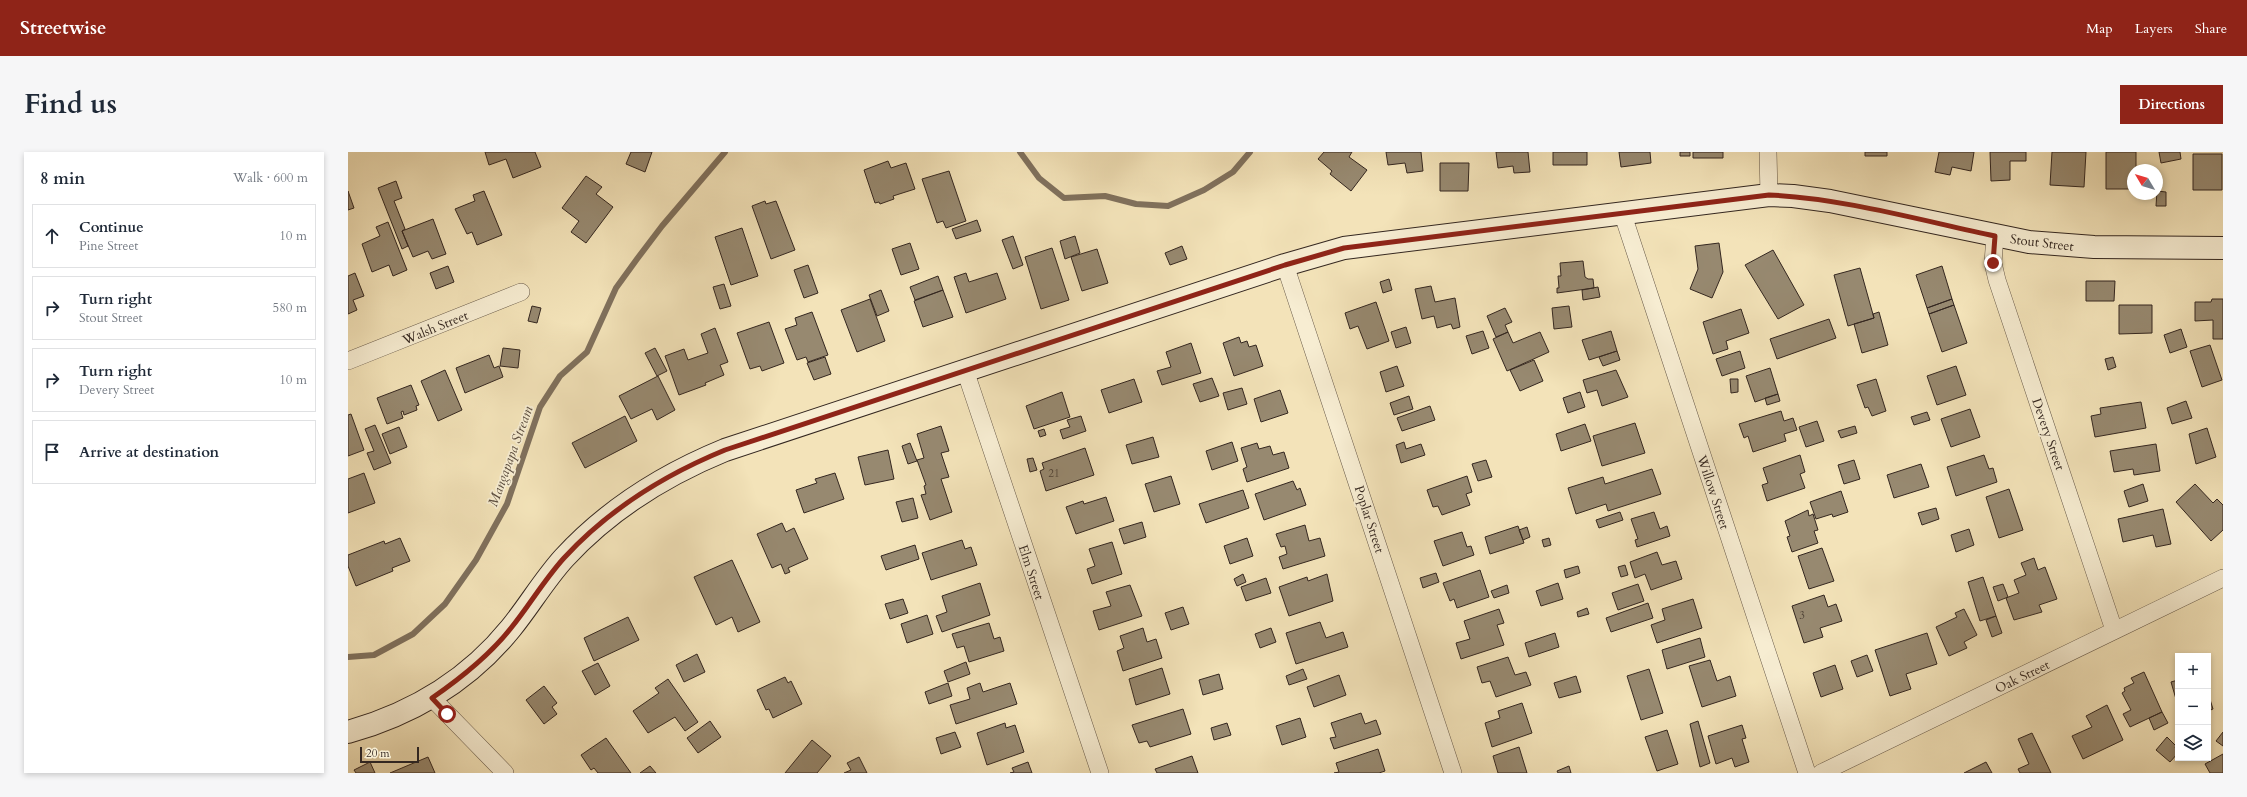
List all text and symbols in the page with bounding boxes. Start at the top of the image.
text: Streetwise [20,15,107,41]
text: Map [2086,19,2113,38]
text: Layers [2135,19,2173,38]
text: Share [2195,19,2227,38]
text: Find us [24,85,117,123]
button: Directions [2120,85,2223,124]
north arrow [2127,164,2163,200]
text: 8 min [40,167,85,190]
text: Walk · 600 m [233,169,308,187]
text: Continue [79,217,144,237]
icon: ahead [41,225,63,247]
text: 10 m [279,227,307,245]
street label: Stout Street [2009,230,2075,256]
text: Pine Street [79,237,138,255]
route end [1984,254,2002,272]
text: Turn right [79,289,152,309]
icon: right [41,297,63,319]
text: 580 m [273,299,307,317]
street label: Walsh Street [399,307,471,350]
text: Stout Street [79,309,143,327]
text: Turn right [79,361,152,381]
icon: right [41,369,63,391]
text: 10 m [279,371,307,389]
text: Devery Street [79,381,154,399]
street label: Devery Street [2027,396,2069,473]
water label: Mangapapa Stream [483,403,538,509]
icon: arrive [41,441,63,463]
text: Arrive at destination [79,442,219,462]
street label: Willow Street [1692,452,1733,532]
house number: 21 [1048,466,1060,481]
street label: Poplar Street [1350,483,1388,555]
street label: Elm Street [1014,542,1048,602]
house number: 3 [1799,608,1805,623]
map controls [2175,653,2211,761]
button: + [2175,653,2211,689]
street label: Oak Street [1992,656,2053,698]
button: − [2175,689,2211,725]
route start [438,705,456,723]
button: layers [2175,725,2211,761]
scale bar [360,745,419,764]
text: 20 m [366,746,390,761]

